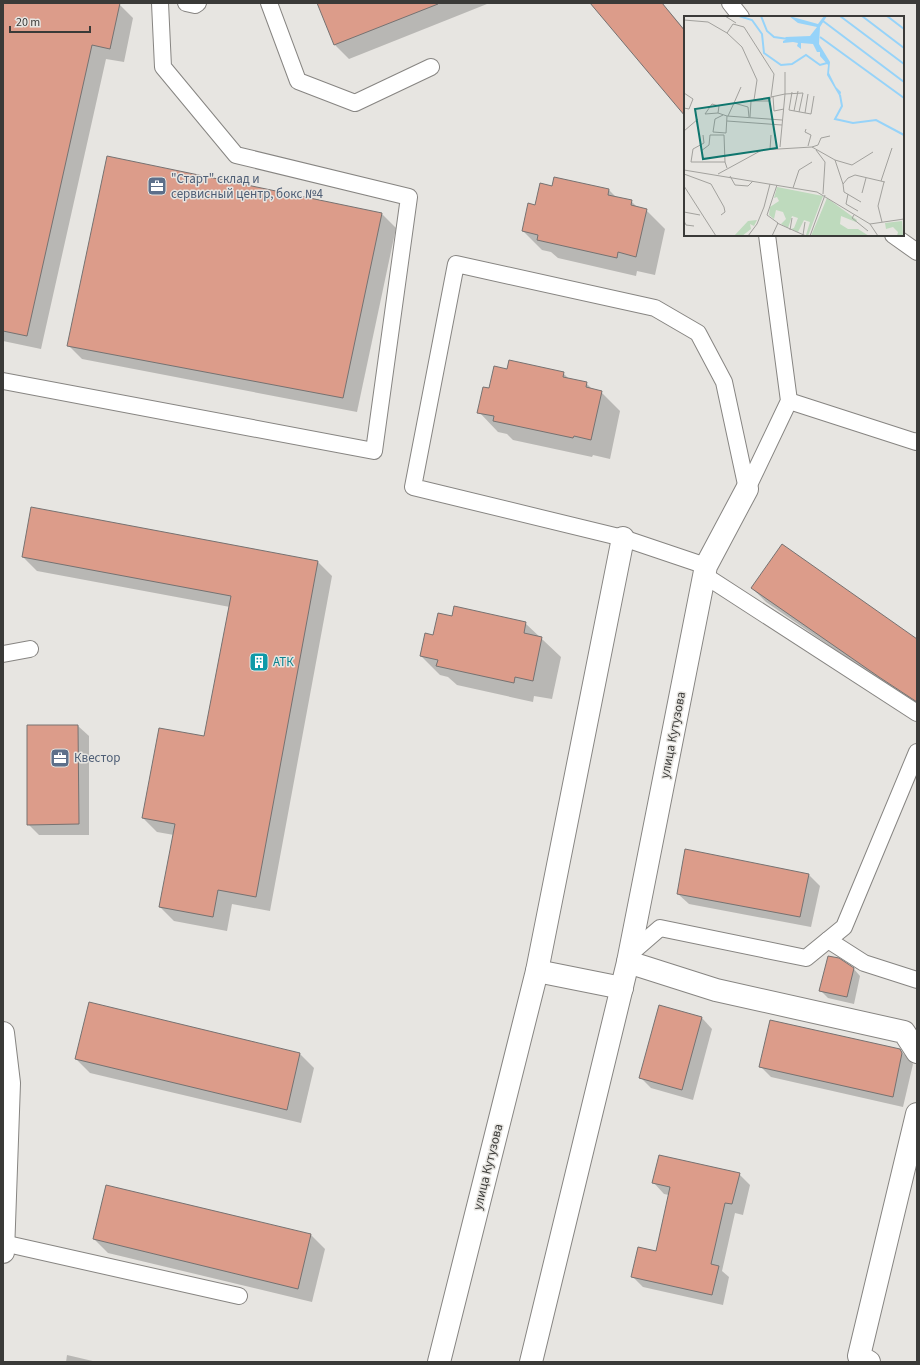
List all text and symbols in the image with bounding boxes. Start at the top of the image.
scale bar [10,8,90,34]
text: 20 m [16,14,40,31]
inset map [684,16,904,236]
place label: "Старт" склад и сервисный центр, бокс №4 [171,170,324,203]
office icon: "Старт" склад и сервисный центр, бокс №4 [146,175,168,197]
building icon: АТК [248,651,270,673]
place label: АТК [273,653,294,671]
street label: улица Кутузова [656,690,690,780]
office icon: Квестор [49,747,71,769]
place label: Квестор [74,749,120,767]
street label: улица Кутузова [469,1122,507,1212]

